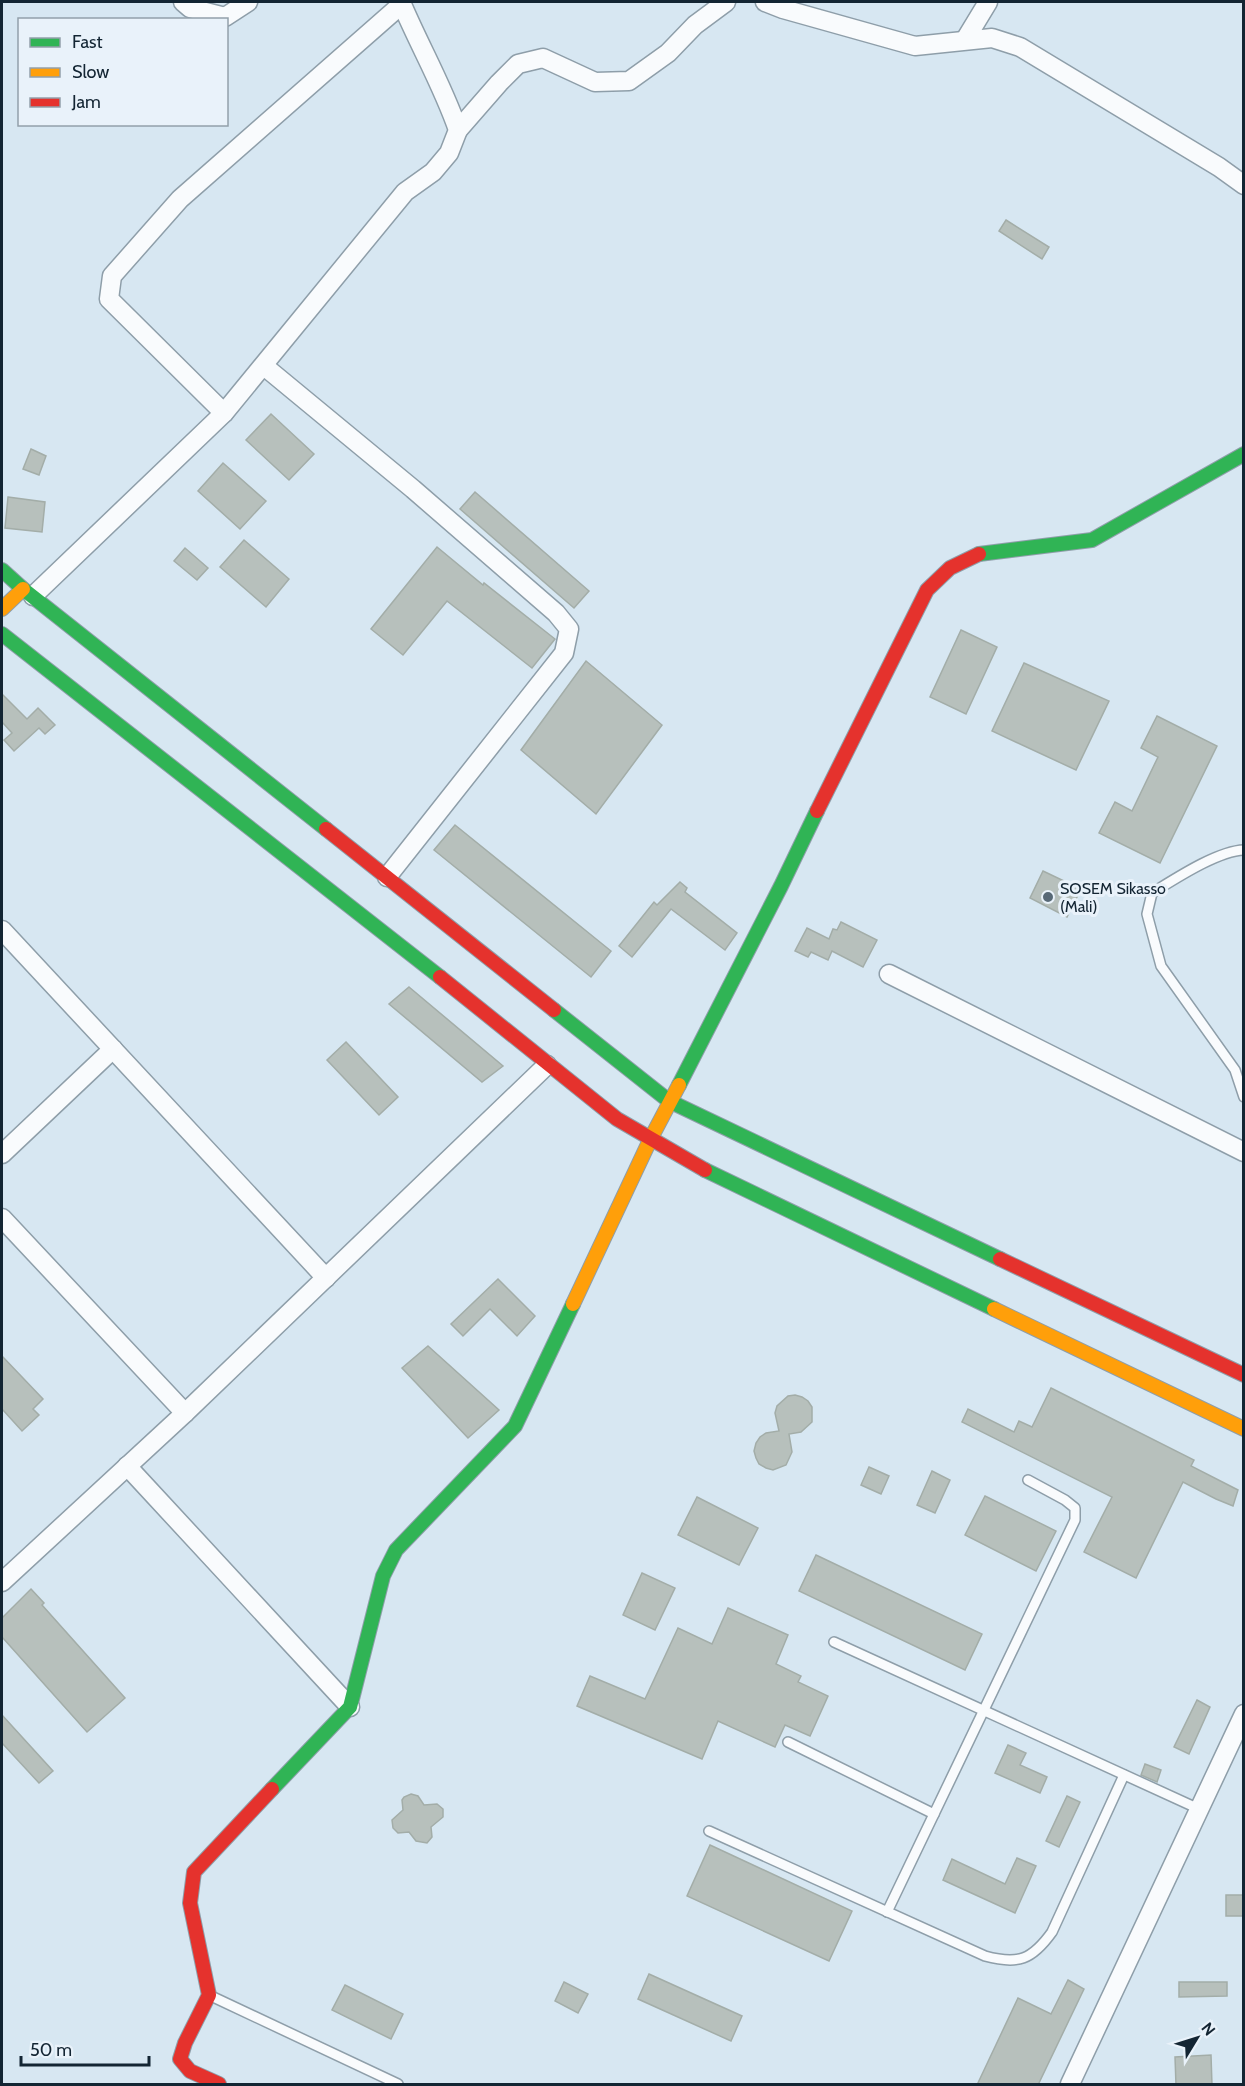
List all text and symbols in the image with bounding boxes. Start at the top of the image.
legend [18,18,228,126]
text: Fast [72,31,103,53]
text: Slow [72,61,109,83]
text: Jam [71,91,101,113]
place label: SOSEM Sikasso (Mali) [1060,879,1166,916]
marker: SOSEM Sikasso (Mali) [1041,890,1055,904]
north arrow [1167,2008,1227,2068]
text: N [1197,2019,1219,2039]
scale bar [21,2029,148,2067]
text: 50 m [30,2039,72,2061]

